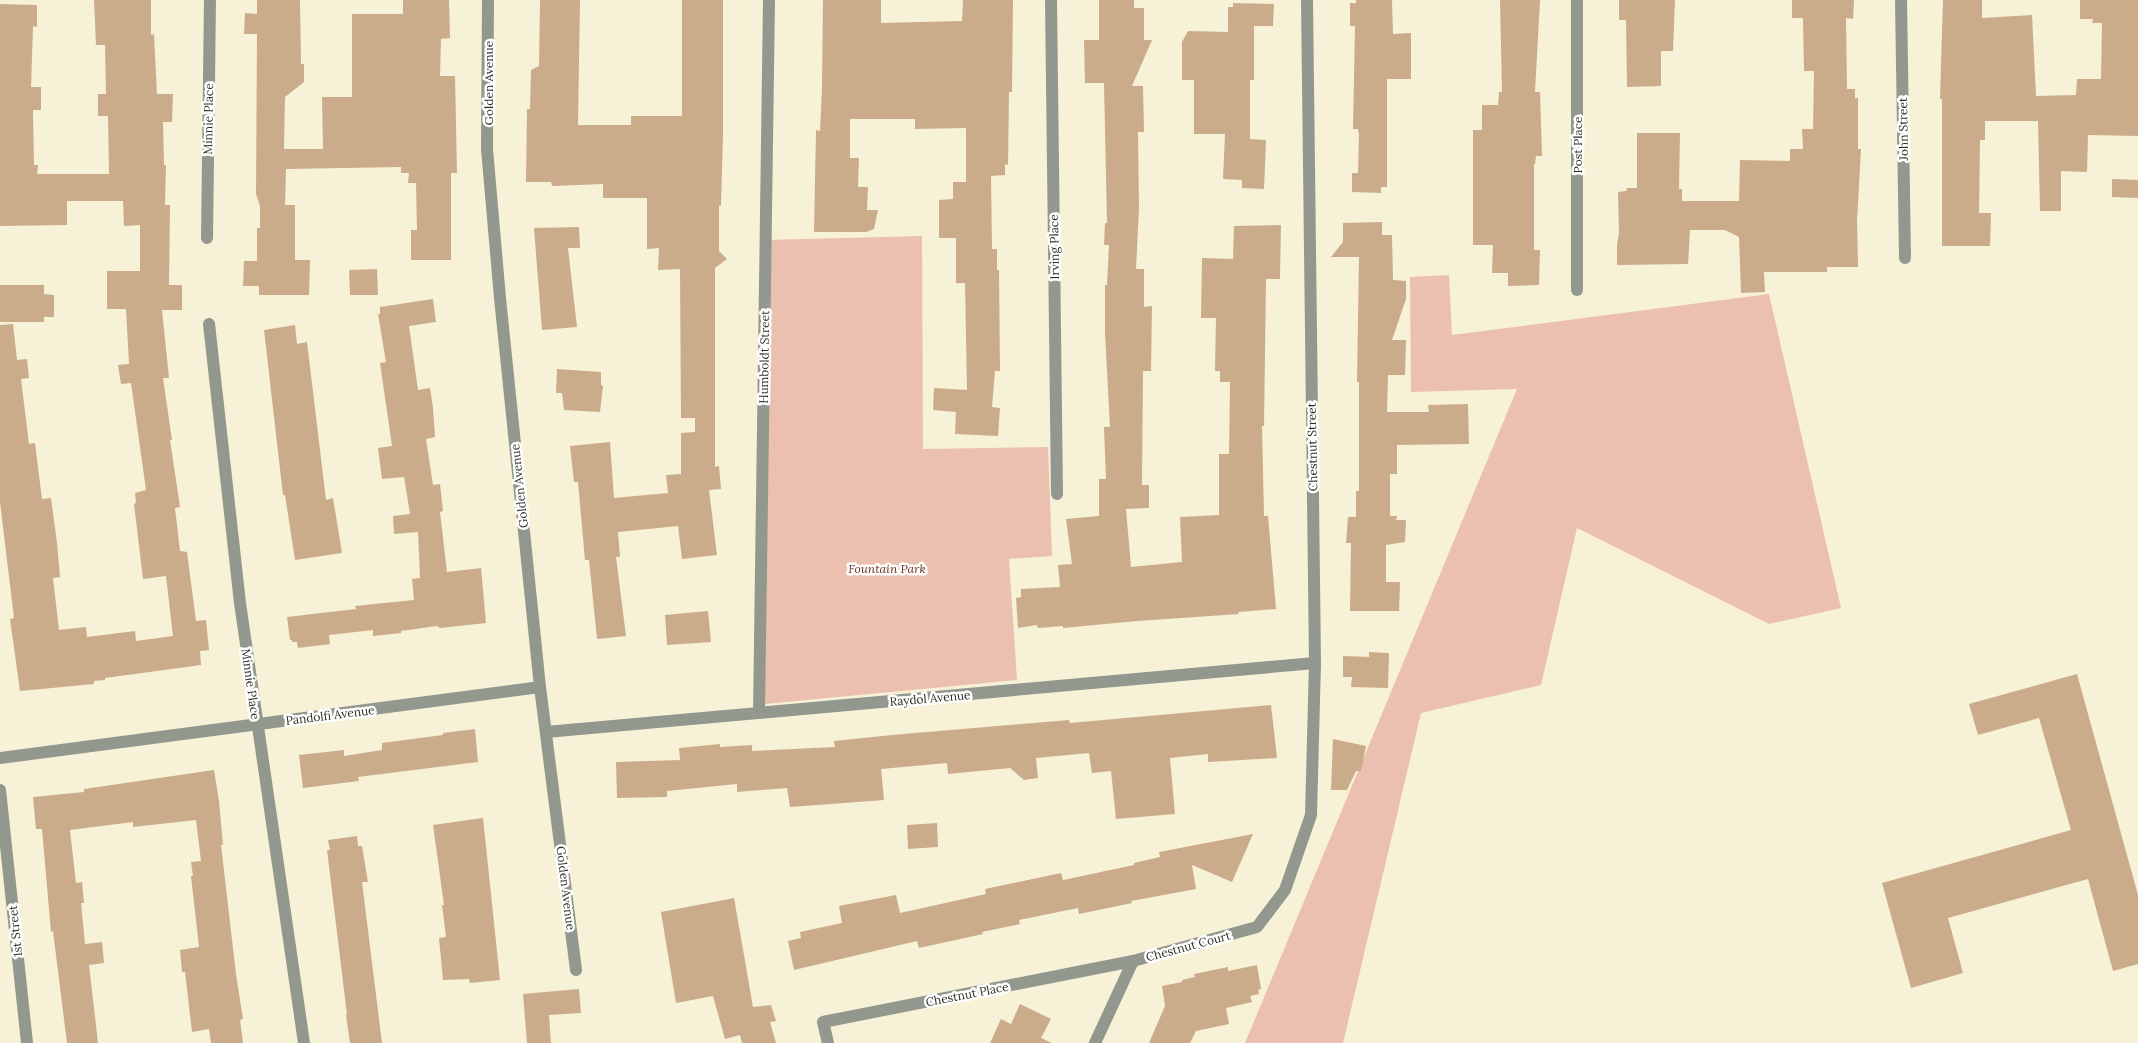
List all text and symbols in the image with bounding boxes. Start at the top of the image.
street label: Golden Avenue [481,40,496,125]
street label: Minnie Place [200,83,216,155]
street label: John Street [1895,97,1911,162]
street label: Post Place [1570,116,1585,174]
street label: Irving Place [1046,214,1062,280]
street label: Humboldt Street [756,310,772,404]
street label: Chestnut Street [1304,402,1320,491]
street label: Golden Avenue [507,443,531,529]
park label: Fountain Park [848,561,926,576]
street label: Minnie Place [239,648,263,721]
street label: Raydol Avenue [889,687,972,709]
street label: Pandolfi Avenue [285,702,376,728]
street label: Golden Avenue [553,845,579,931]
street label: 1st Street [5,904,25,958]
street label: Chestnut Court [1144,927,1232,965]
street label: Chestnut Place [924,979,1010,1009]

